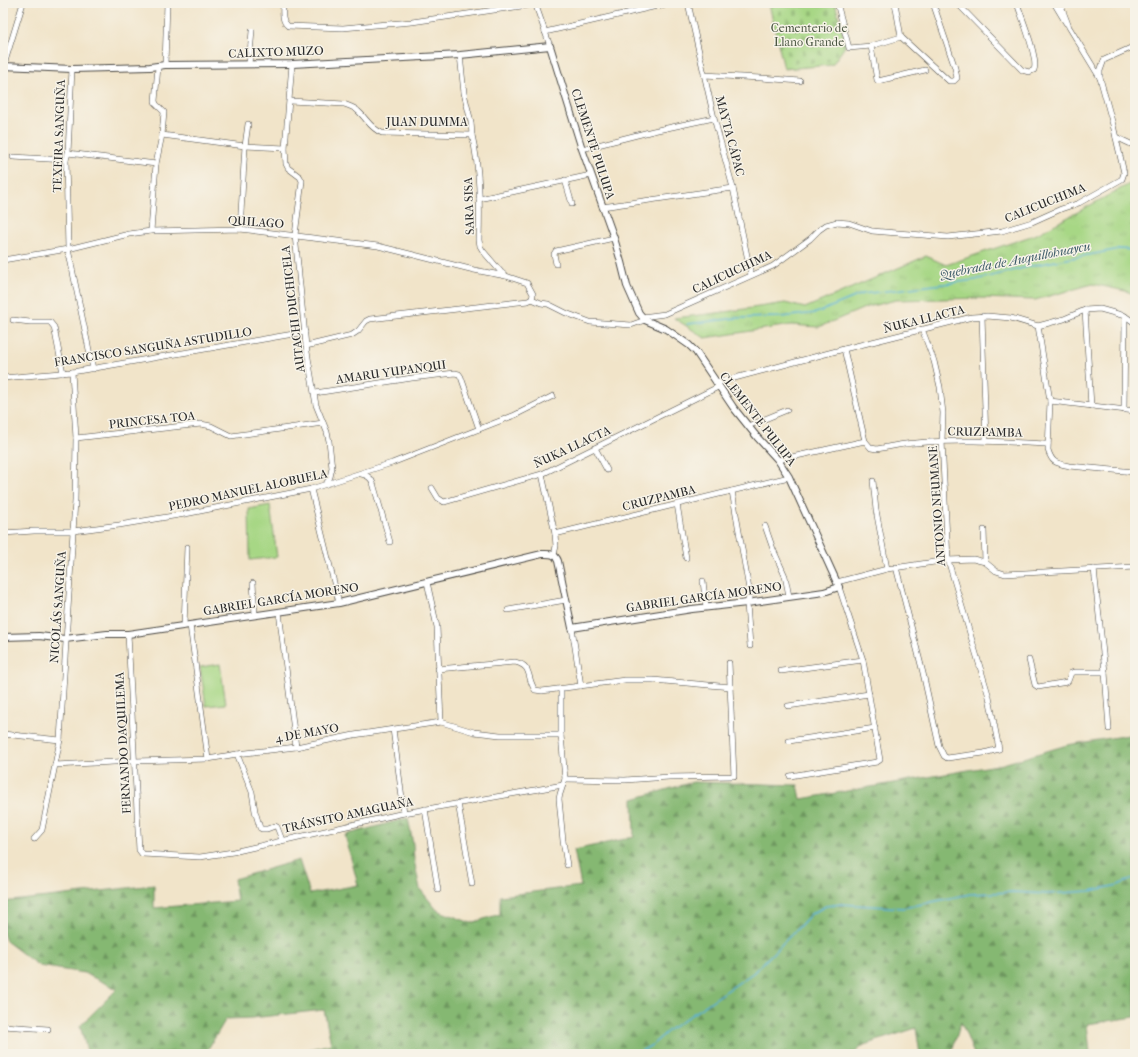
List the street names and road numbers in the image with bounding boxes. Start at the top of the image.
street label: CALIXTO MUZO [228,43,324,61]
street label: TEXEIRA SANGUÑA [50,79,68,193]
street label: CLEMENTE PULUPA [568,87,618,201]
street label: MAYTA CÁPAC [712,94,748,178]
street label: JUAN DUMMA [385,115,468,129]
street label: SARA SISA [461,177,477,235]
street label: CALICUCHIMA [1003,180,1088,226]
street label: QUILAGO [228,213,284,231]
street label: AUTACHI DUCHICELA [278,244,308,374]
street label: CALICUCHIMA [690,247,774,297]
street label: ÑUKA LLACTA [882,302,966,336]
street label: FRANCISCO SANGUÑA ASTUDILLO [53,324,253,370]
street label: AMARU YUPANQUI [334,357,447,387]
street label: CLEMENTE PULUPA [717,369,799,469]
street label: PRINCESA TOA [108,408,196,431]
street label: ÑUKA LLACTA [531,423,613,471]
street label: CRUZPAMBA [947,424,1023,440]
street label: ANTONIO NEUMANE [926,445,948,568]
street label: PEDRO MANUEL ALOBUELA [167,466,329,514]
street label: CRUZPAMBA [621,482,697,514]
street label: NICOLÁS SANGUÑA [46,550,69,664]
street label: GABRIEL GARCÍA MORENO [625,578,783,615]
street label: GABRIEL GARCÍA MORENO [202,579,360,618]
street label: FERNANDO DAQUILEMA [112,671,134,814]
street label: 4 DE MAYO [274,721,340,745]
street label: TRÁNSITO AMAGUAÑA [281,793,415,836]

